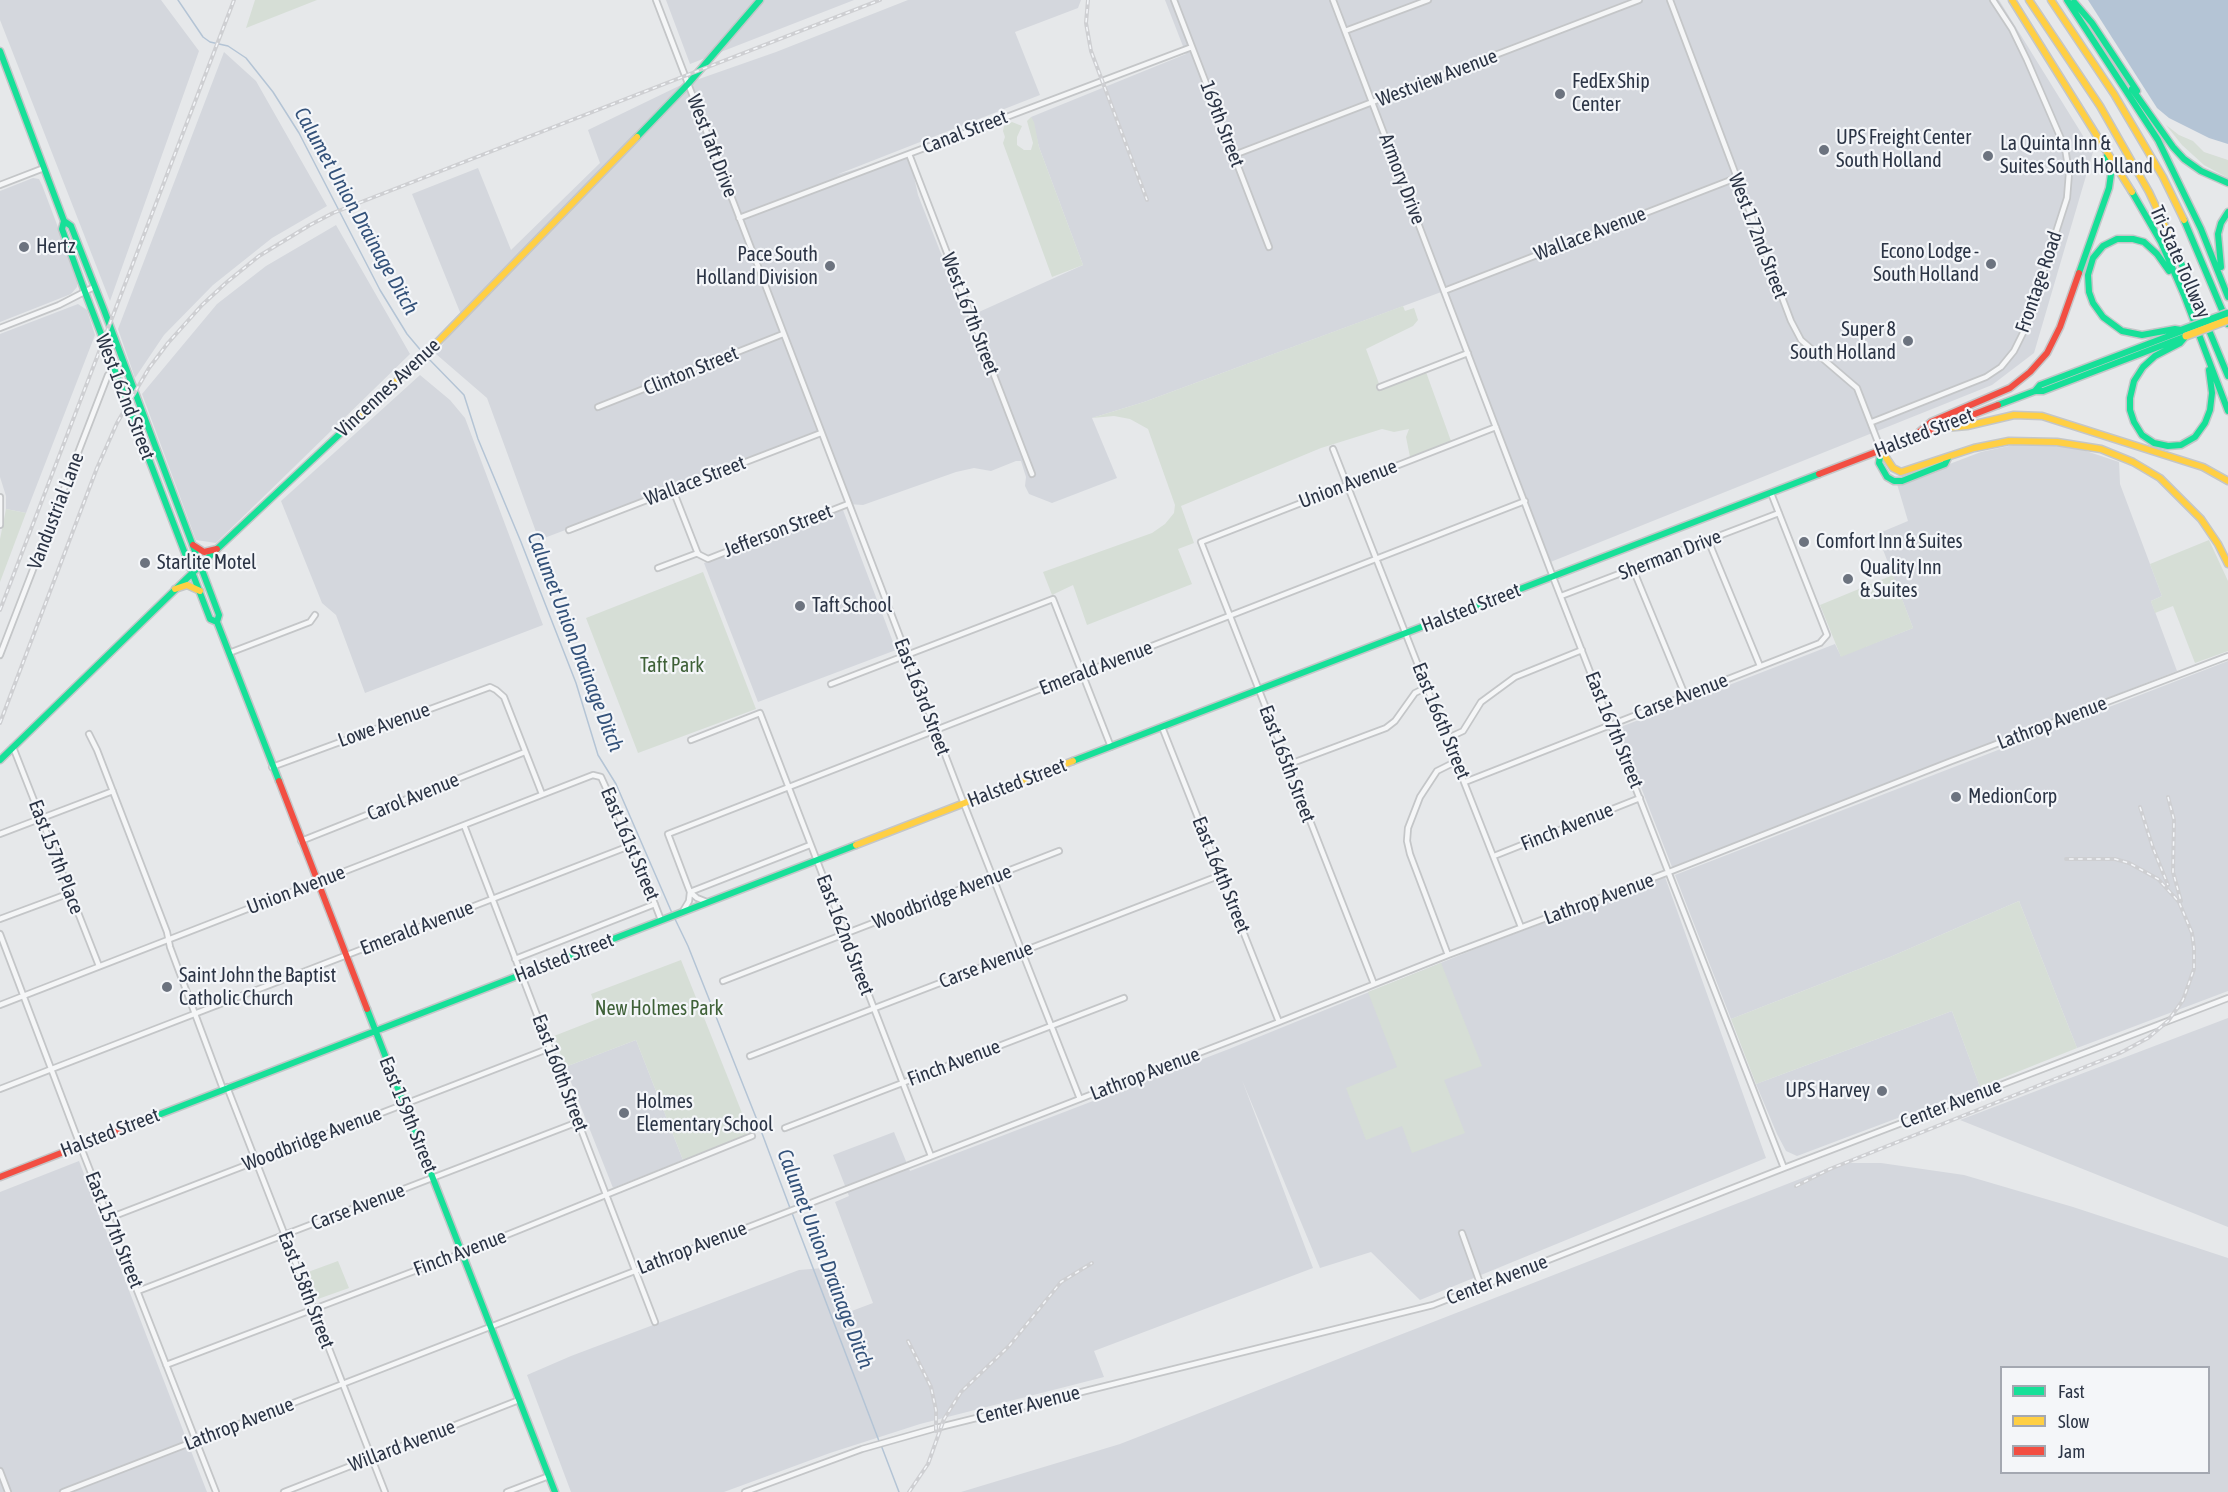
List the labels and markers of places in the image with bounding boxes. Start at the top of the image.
place label: FedEx Ship Center [1572,70,1650,117]
marker: FedEx Ship Center [1553,87,1567,101]
place label: UPS Freight Center South Holland [1836,126,1971,173]
place label: La Quinta Inn & Suites South Holland [2000,132,2153,179]
marker: UPS Freight Center South Holland [1817,143,1831,157]
marker: La Quinta Inn & Suites South Holland [1981,149,1995,163]
place label: Hertz [36,235,75,259]
marker: Hertz [17,240,31,254]
place label: Econo Lodge - South Holland [1873,240,1979,287]
place label: Pace South Holland Division [696,243,818,290]
marker: Econo Lodge - South Holland [1984,257,1998,271]
marker: Pace South Holland Division [823,259,837,273]
place label: Super 8 South Holland [1790,318,1896,365]
marker: Super 8 South Holland [1901,334,1915,348]
place label: Comfort Inn & Suites [1816,530,1963,554]
marker: Comfort Inn & Suites [1797,535,1811,549]
place label: Starlite Motel [157,551,256,575]
marker: Starlite Motel [138,556,152,570]
place label: Quality Inn & Suites [1860,556,1942,603]
marker: Quality Inn & Suites [1841,572,1855,586]
place label: Taft School [812,594,892,618]
marker: Taft School [793,599,807,613]
place label: MedionCorp [1968,785,2057,809]
marker: MedionCorp [1949,790,1963,804]
place label: Saint John the Baptist Catholic Church [179,964,336,1011]
marker: Saint John the Baptist Catholic Church [160,980,174,994]
place label: UPS Harvey [1785,1079,1870,1103]
marker: UPS Harvey [1875,1084,1889,1098]
place label: Holmes Elementary School [636,1090,773,1137]
marker: Holmes Elementary School [617,1106,631,1120]

